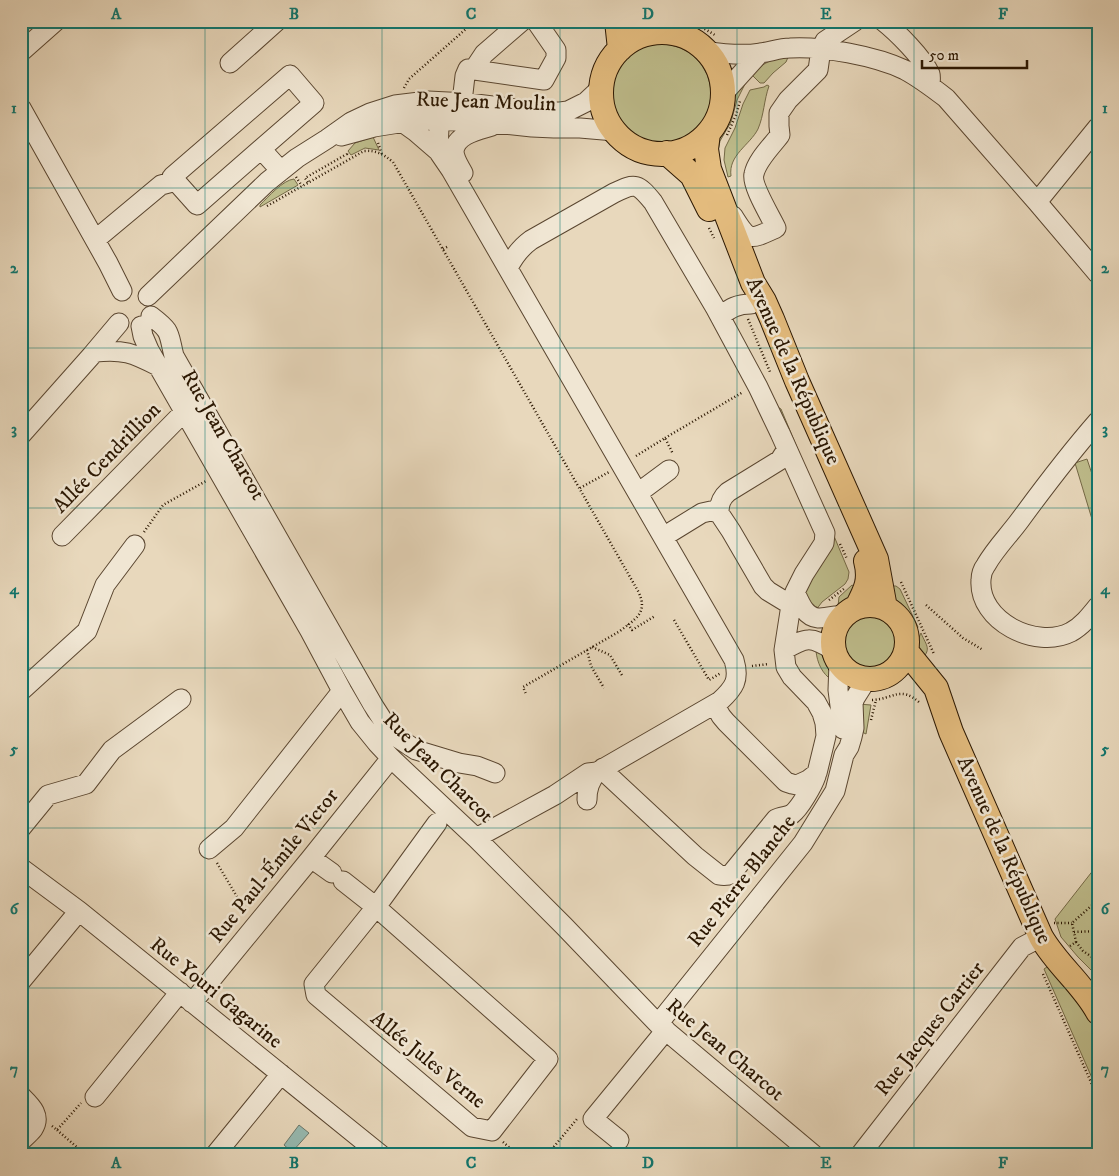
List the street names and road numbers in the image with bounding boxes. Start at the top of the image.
street label: Rue Jean Moulin [415,87,557,117]
street label: Avenue de la République [740,273,846,469]
street label: Rue Jean Charcot [175,365,271,505]
street label: Allée Cendrillion [48,397,166,519]
street label: Rue Jean Charcot [377,707,499,829]
street label: Avenue de la République [951,752,1057,948]
street label: Rue Paul-Émile Victor [203,783,344,948]
street label: Rue Pierre Blanche [682,810,802,952]
street label: Rue Youri Gagarine [145,932,288,1055]
street label: Rue Jacques Cartier [869,957,991,1101]
street label: Rue Jean Charcot [661,993,789,1107]
street label: Allée Jules Verne [365,1006,491,1115]

